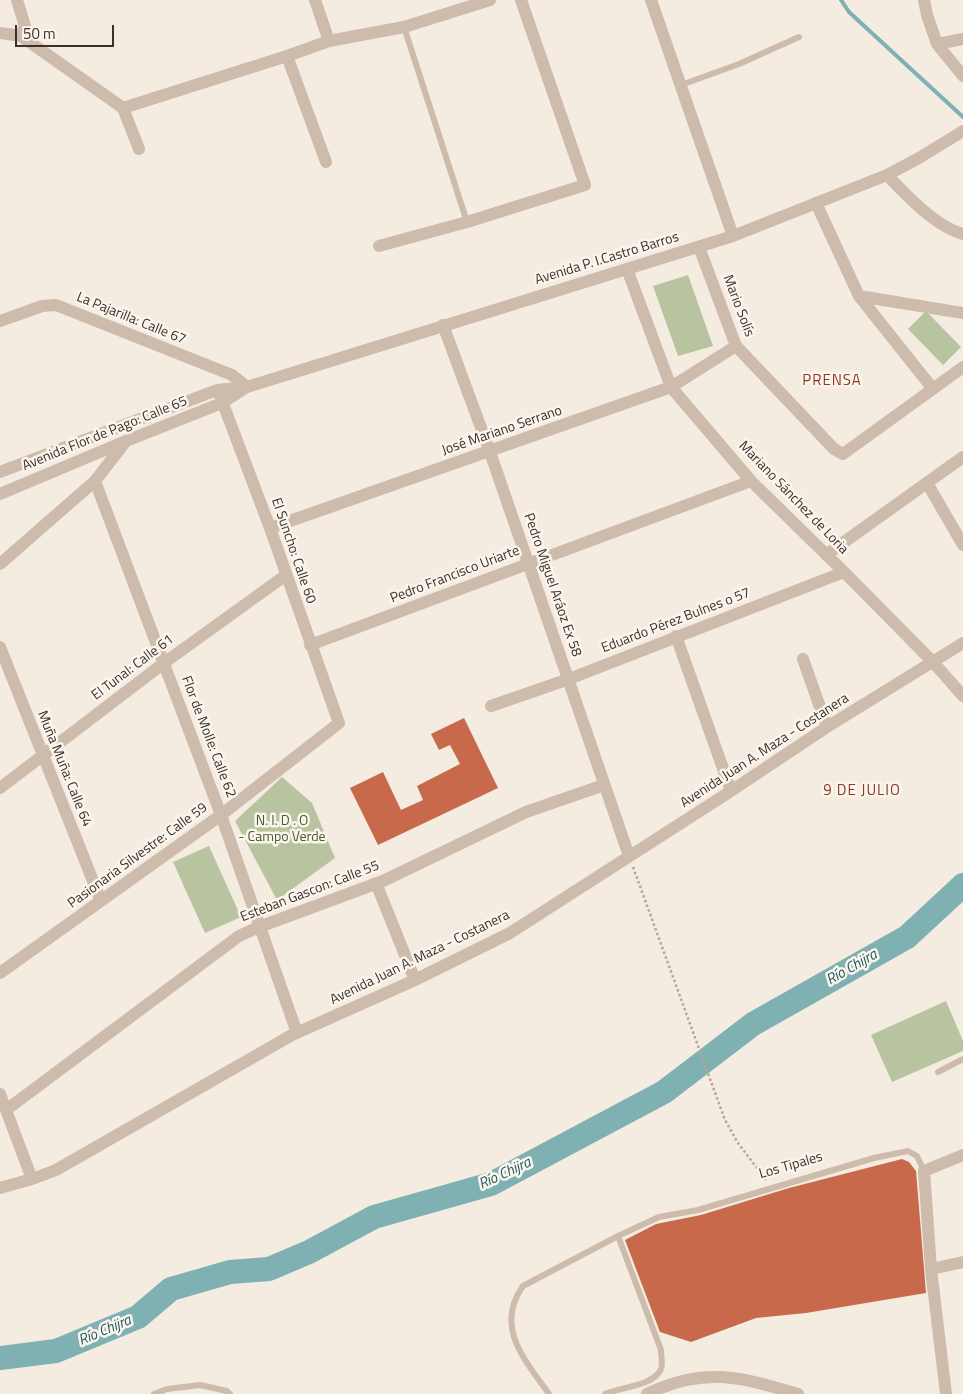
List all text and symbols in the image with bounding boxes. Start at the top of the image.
scale bar [18,15,116,47]
text: 50 m [23,22,56,45]
street label: Avenida P. I.Castro Barros [533,229,681,289]
street label: Mario Solís [719,273,757,339]
street label: La Pajarilla: Calle 67 [74,289,188,349]
district label: PRENSA [802,372,862,390]
street label: Avenida Flor de Pago: Calle 65 [20,393,190,475]
street label: José Mariano Serrano [440,403,564,459]
street label: Mariano Sánchez de Loria [735,438,851,558]
street label: El Suncho: Calle 60 [267,496,319,606]
street label: Pedro Miguel Aráoz Ex 58 [520,511,584,659]
street label: Pedro Francisco Uriarte [388,543,522,607]
street label: Eduardo Pérez Bulnes o 57 [599,585,753,657]
street label: El Tunal: Calle 61 [89,632,177,704]
street label: Flor de Molle: Calle 62 [177,674,239,800]
street label: Avenida Juan A. Maza - Costanera [678,690,852,812]
street label: Muña Muña: Calle 64 [33,709,95,829]
district label: 9 DE JULIO [822,782,902,800]
street label: Pasionaria Silvestre: Calle 59 [65,800,211,912]
park label: N. I. D . O - Campo Verde [238,814,326,846]
street label: Esteban Gascon: Calle 55 [238,858,382,926]
street label: Avenida Juan A. Maza - Costanera [328,907,512,1009]
water label: Río Chijra [823,946,881,990]
street label: Los Tipales [757,1149,825,1183]
water label: Río Chijra [476,1154,534,1194]
water label: Río Chijra [76,1312,134,1350]

